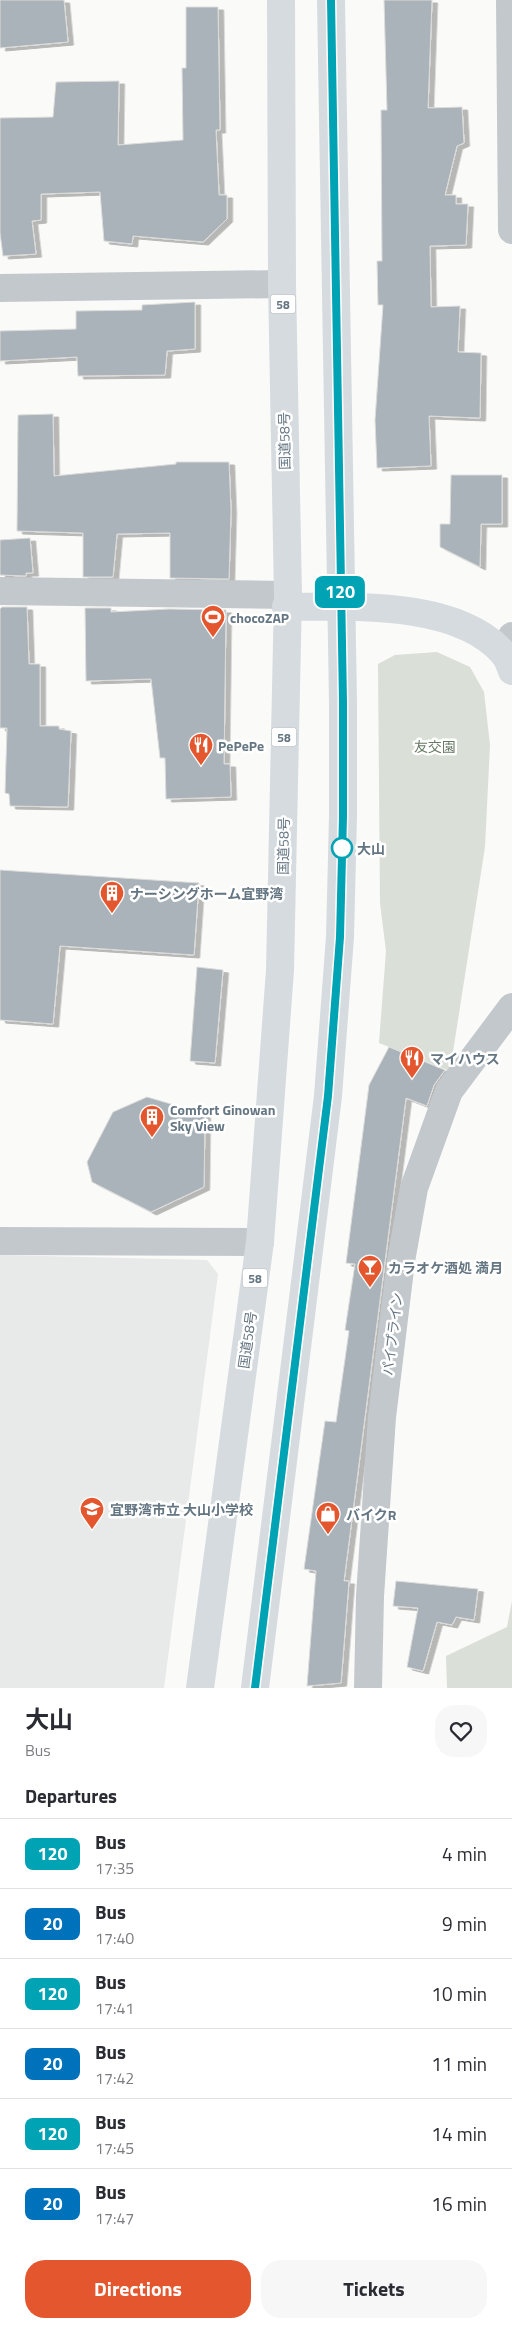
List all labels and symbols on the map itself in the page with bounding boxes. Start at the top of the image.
road number: 58 [270,294,296,314]
street label: 国道58号 [273,412,295,470]
line badge: 120 [311,576,369,608]
sports icon: chocoZAP [200,604,226,638]
place label: chocoZAP [230,607,289,628]
road number: 58 [272,728,296,746]
restaurant icon: PePePe [188,732,214,766]
place label: PePePe [218,735,264,756]
park label: 友交園 [414,736,456,757]
street label: 国道58号 [272,817,294,875]
marker: 大山 [331,837,353,859]
place label: 大山 [357,838,385,859]
building icon: ナーシングホーム宜野湾 [99,880,125,914]
place label: ナーシングホーム宜野湾 [130,883,283,904]
restaurant icon: マイハウス [399,1045,425,1079]
place label: マイハウス [430,1048,500,1069]
place label: Comfort Ginowan Sky View [170,1099,276,1136]
building icon: Comfort Ginowan Sky View [139,1104,165,1138]
bar icon: カラオケ酒処 満月 [357,1254,383,1288]
place label: カラオケ酒処 満月 [388,1257,503,1278]
road number: 58 [242,1268,268,1288]
street label: パイプライン [376,1291,408,1377]
street label: 国道58号 [233,1310,261,1370]
school or university icon: 宜野湾市立 大山小学校 [79,1496,105,1530]
place label: 宜野湾市立 大山小学校 [110,1499,253,1520]
shop icon: バイクR [315,1501,341,1535]
place label: バイクR [346,1504,397,1525]

